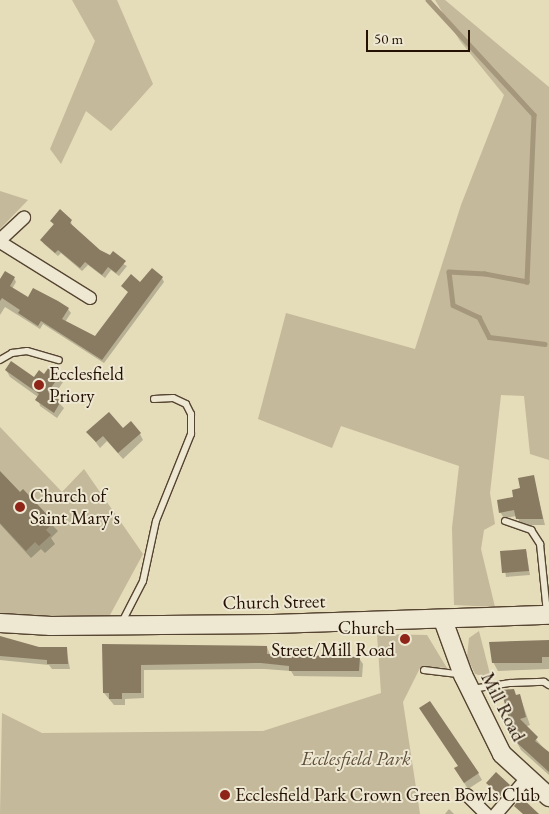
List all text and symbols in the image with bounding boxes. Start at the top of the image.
scale bar [369,20,473,52]
text: 50 m [374,29,403,48]
place label: Ecclesfield Priory [49,363,124,407]
marker: Ecclesfield Priory [33,379,45,391]
place label: Church of Saint Mary's [30,485,120,529]
marker: Church of Saint Mary's [14,501,26,513]
street label: Church Street [222,590,326,614]
place label: Church Street/Mill Road [271,617,395,661]
marker: Church Street/Mill Road [399,633,411,645]
street label: Mill Road [476,669,530,745]
park label: Ecclesfield Park [301,748,411,770]
place label: Ecclesfield Park Crown Green Bowls Club [235,784,540,806]
marker: Ecclesfield Park Crown Green Bowls Club [219,789,231,801]

